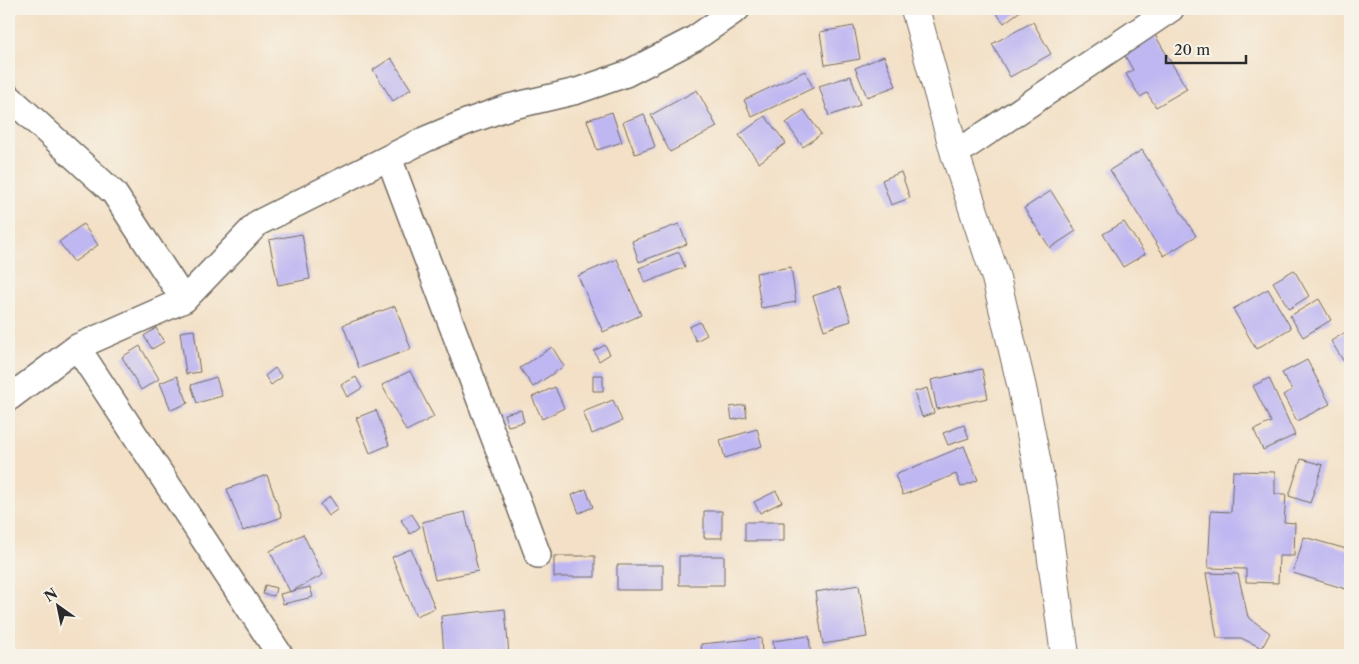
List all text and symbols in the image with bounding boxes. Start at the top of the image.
scale bar [1166,32,1246,64]
text: 20 m [1174,40,1210,59]
north arrow [32,582,82,632]
text: N [41,584,61,606]

